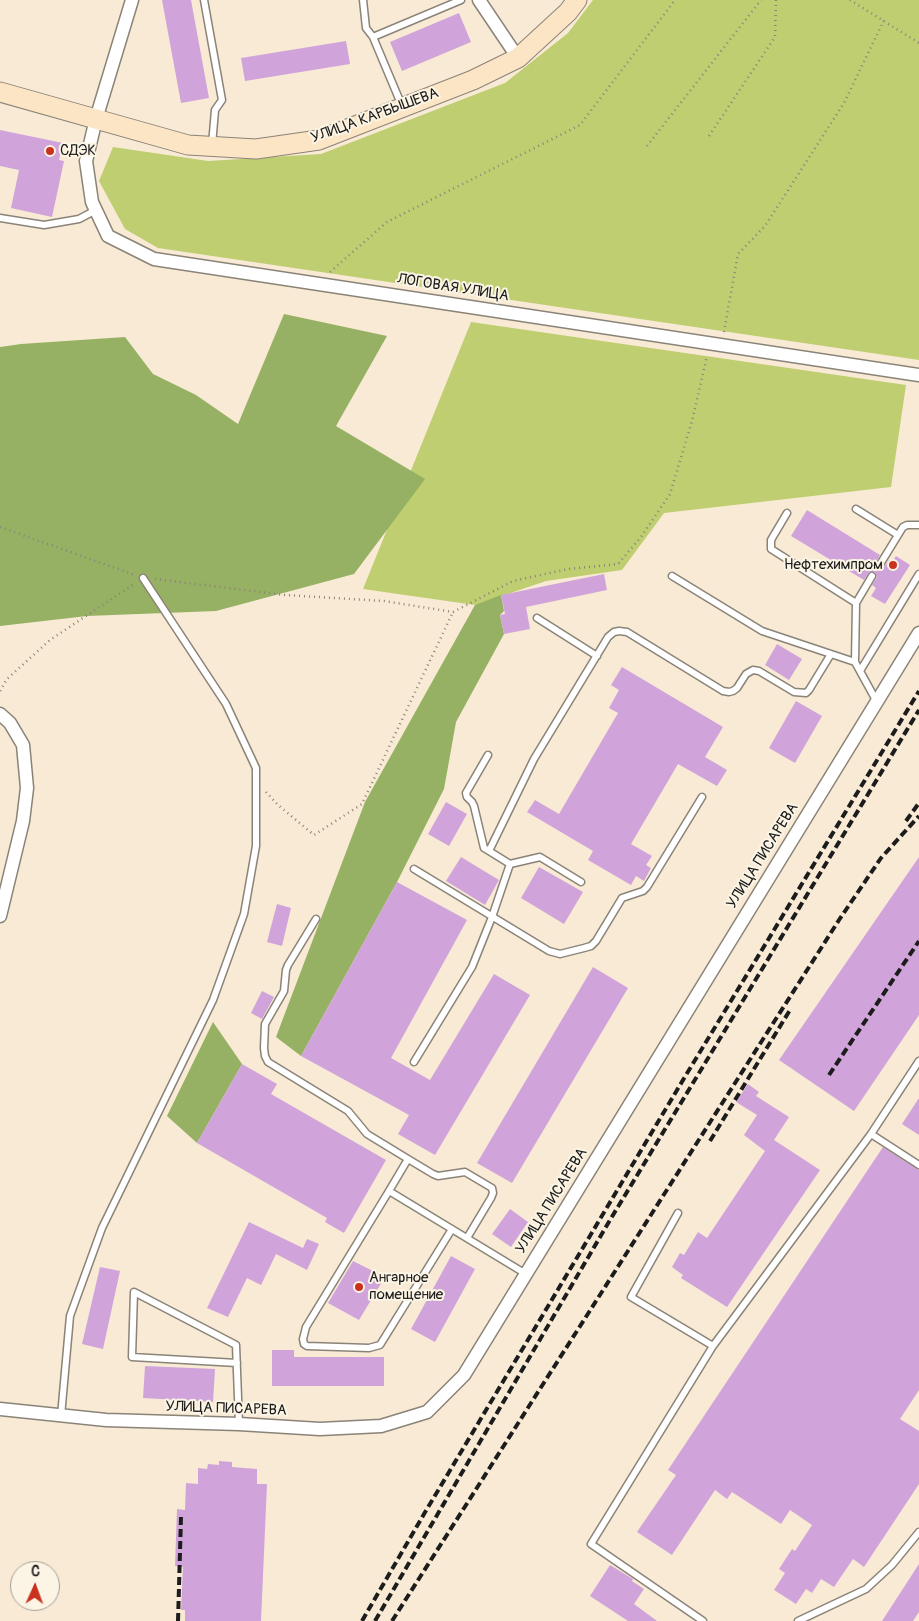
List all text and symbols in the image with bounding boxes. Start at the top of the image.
street label: УЛИЦА КАРБЫШЕВА [309,85,441,147]
place label: СДЭК [60,142,96,160]
marker: СДЭК [44,145,56,157]
street label: ЛОГОВАЯ УЛИЦА [396,270,510,306]
place label: Нефтехимпром [784,556,883,574]
marker: Нефтехимпром [887,559,899,571]
street label: УЛИЦА ПИСАРЕВА [723,800,803,912]
street label: УЛИЦА ПИСАРЕВА [512,1145,592,1257]
place label: Ангарное помещение [369,1269,443,1304]
marker: Ангарное помещение [353,1281,365,1293]
street label: УЛИЦА ПИСАРЕВА [165,1398,287,1420]
north arrow [10,1561,60,1611]
text: С [31,1563,40,1580]

